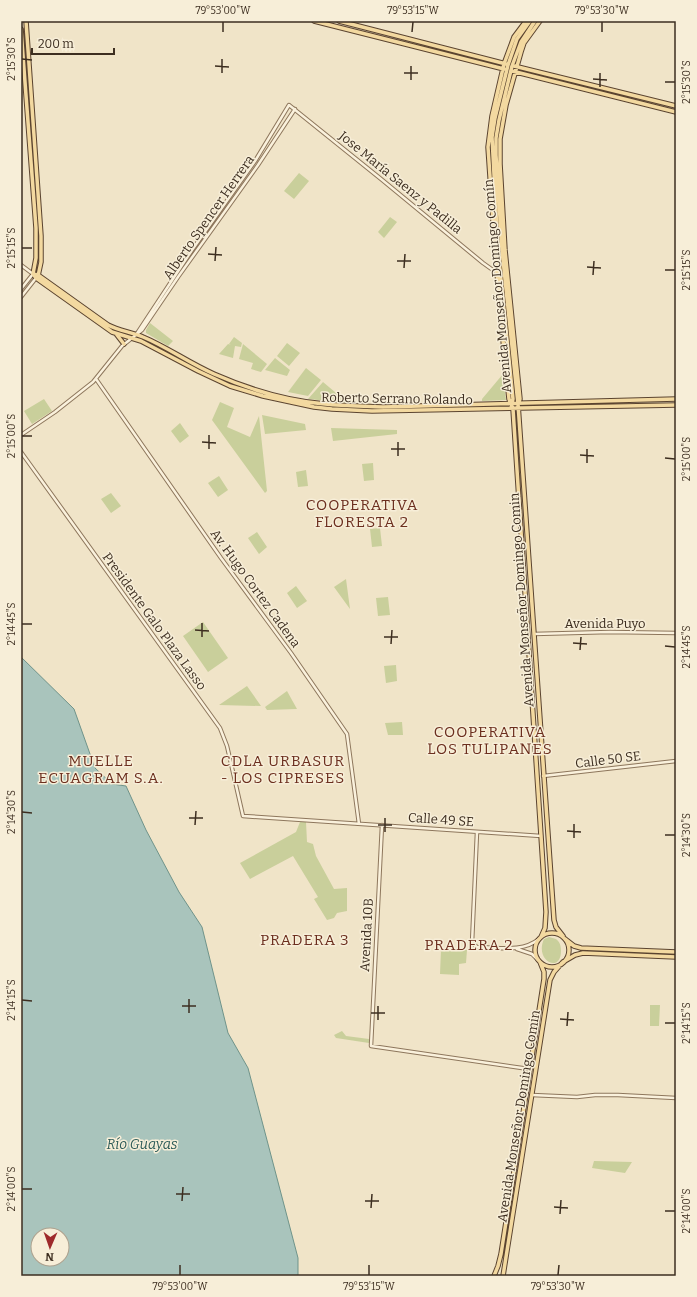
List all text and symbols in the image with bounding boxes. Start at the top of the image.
text: 79°53'00"W [196,5,251,17]
text: 79°53'15"W [387,5,439,17]
text: 79°53'30"W [575,5,630,17]
scale bar [32,30,114,56]
text: 2°15'30"S [6,37,18,81]
text: 200 m [38,37,74,51]
text: 2°15'30"S [681,60,693,104]
street label: Jose María Saenz y Padilla [335,128,465,237]
street label: Alberto Spencer Herrera [160,152,257,282]
street label: Avenida Monseñor Domingo Comín [481,178,514,393]
text: 2°15'15"S [6,228,18,268]
text: 2°15'15"S [681,250,693,290]
street label: Roberto Serrano Rolando [321,390,473,407]
text: 2°15'00"S [6,414,18,458]
text: 2°15'00"S [681,437,693,481]
street label: Avenida Monseñor Domingo Comin [506,492,536,707]
district label: COOPERATIVA FLORESTA 2 [306,496,418,531]
street label: Av. Hugo Cortez Cadena [208,526,304,650]
street label: Presidente Galo Plaza Lasso [100,550,209,693]
text: 2°14'45"S [6,602,18,646]
street label: Avenida Puyo [564,616,646,631]
text: 2°14'45"S [681,625,693,669]
district label: COOPERATIVA LOS TULIPANES [427,723,553,758]
street label: Calle 50 SE [574,748,642,771]
district label: MUELLE ECUAGRAM S.A. [38,752,164,787]
district label: CDLA URBASUR - LOS CIPRESES [221,752,345,787]
text: 2°14'30"S [6,790,18,834]
street label: Calle 49 SE [408,810,474,829]
text: 2°14'30"S [681,813,693,857]
street label: Avenida 10B [357,898,376,972]
district label: PRADERA 3 [260,931,350,949]
district label: PRADERA 2 [425,936,513,954]
text: 2°14'15"S [6,979,18,1021]
text: 2°14'15"S [681,1002,693,1044]
street label: Avenida Monseñor Domingo Comin [494,1008,543,1223]
water label: Río Guayas [106,1136,178,1153]
text: 2°14'00"S [6,1167,18,1211]
text: 2°14'00"S [681,1189,693,1233]
north arrow [30,1227,70,1267]
text: N [45,1250,54,1263]
text: 79°53'00"W [153,1281,208,1293]
text: 79°53'15"W [343,1281,395,1293]
text: 79°53'30"W [531,1281,586,1293]

